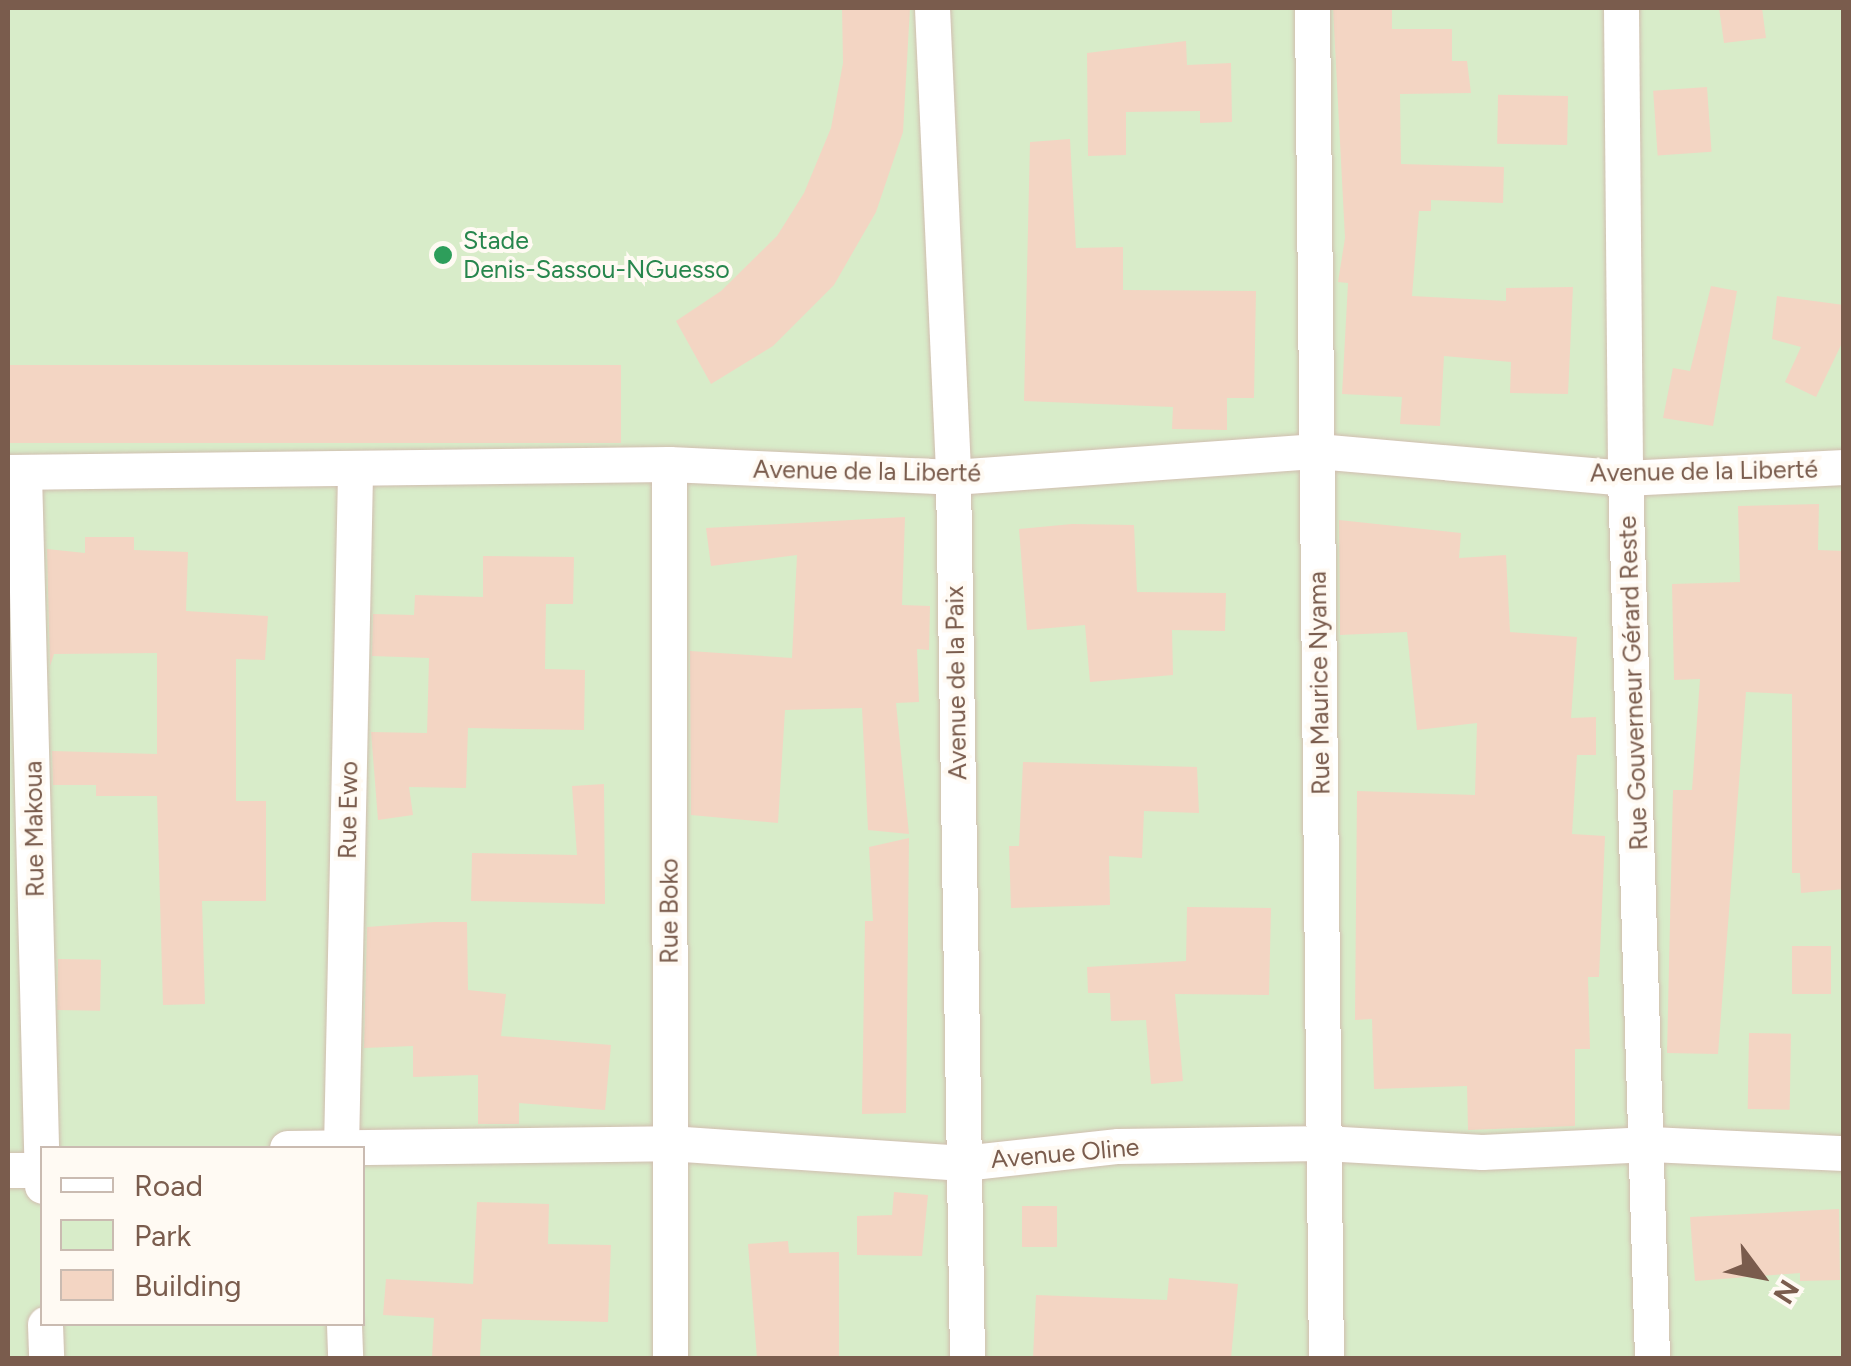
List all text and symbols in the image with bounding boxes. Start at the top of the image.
place label: Stade Denis-Sassou-NGuesso [463,226,730,285]
marker: Stade Denis-Sassou-NGuesso [432,244,454,266]
street label: Avenue de la Liberté [753,454,981,488]
street label: Avenue de la Liberté [1590,454,1818,488]
street label: Rue Gouverneur Gérard Reste [1612,515,1654,851]
street label: Rue Maurice Nyama [1302,571,1336,795]
street label: Avenue de la Paix [939,586,973,780]
street label: Rue Makoua [18,761,50,897]
street label: Rue Ewo [332,761,364,859]
street label: Rue Boko [654,858,684,964]
street label: Avenue Oline [989,1132,1141,1174]
legend [40,1146,365,1326]
text: Road [134,1167,203,1204]
text: Park [134,1217,191,1254]
north arrow [1711,1226,1811,1326]
text: Building [134,1267,242,1304]
text: N [1766,1274,1807,1310]

